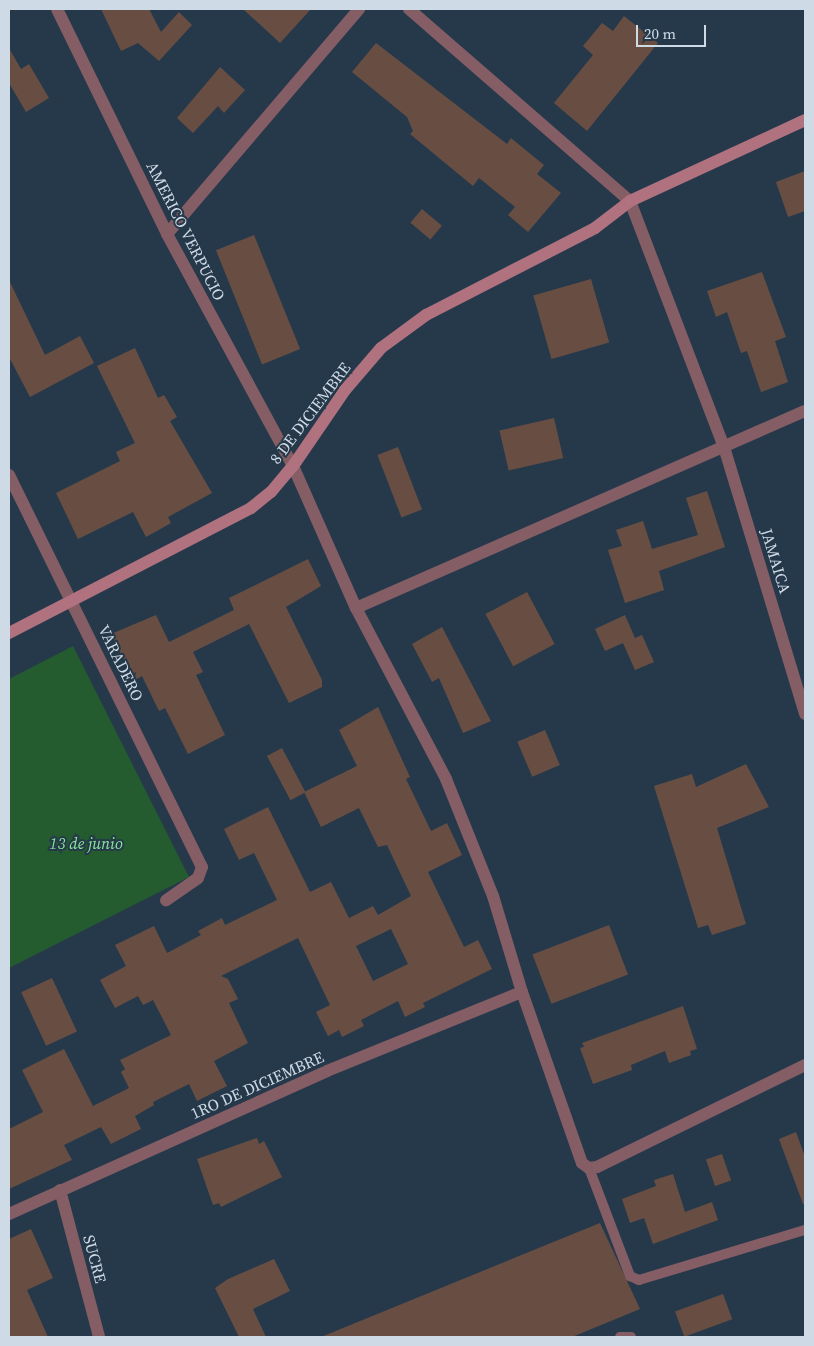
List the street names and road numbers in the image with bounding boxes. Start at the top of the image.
street label: AMERICO VERPUCIO [143,158,229,304]
street label: 8 DE DICIEMBRE [266,358,354,468]
street label: JAMAICA [757,526,795,596]
street label: VARADERO [94,622,148,704]
street label: 1RO DE DICIEMBRE [187,1047,327,1123]
street label: SUCRE [79,1233,111,1285]

